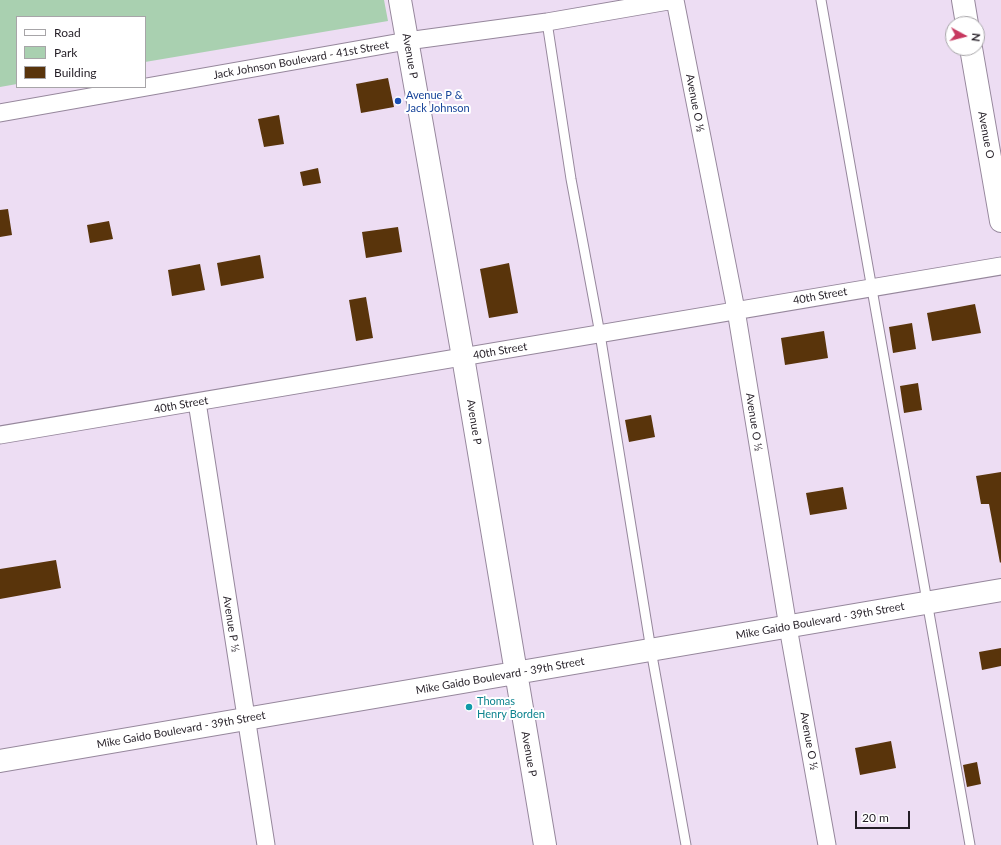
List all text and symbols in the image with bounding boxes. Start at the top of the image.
legend [16,16,146,88]
north arrow [945,16,985,56]
text: Road [54,25,81,40]
street label: Avenue P [400,32,420,80]
text: N [969,32,983,42]
street label: Jack Johnson Boulevard - 41st Street [212,38,390,82]
text: Park [54,45,77,60]
text: Building [54,65,97,80]
street label: Avenue O ½ [683,73,707,133]
place label: Avenue P & Jack Johnson [406,88,470,114]
marker: Avenue P & Jack Johnson [393,96,403,106]
street label: Avenue O [975,110,997,160]
street label: 40th Street [792,285,848,307]
street label: 40th Street [472,340,528,362]
street label: Avenue O ½ [743,392,765,452]
street label: 40th Street [153,394,209,416]
street label: Avenue P [464,398,484,446]
street label: Avenue P ½ [220,595,242,653]
street label: Mike Gaido Boulevard - 39th Street [735,600,905,642]
street label: Mike Gaido Boulevard - 39th Street [415,655,585,697]
place label: Thomas Henry Borden [477,694,545,720]
marker: Thomas Henry Borden [464,702,474,712]
street label: Mike Gaido Boulevard - 39th Street [96,709,266,751]
street label: Avenue O ½ [797,711,821,771]
street label: Avenue P [519,730,539,778]
scale bar [857,803,912,829]
text: 20 m [862,810,889,825]

